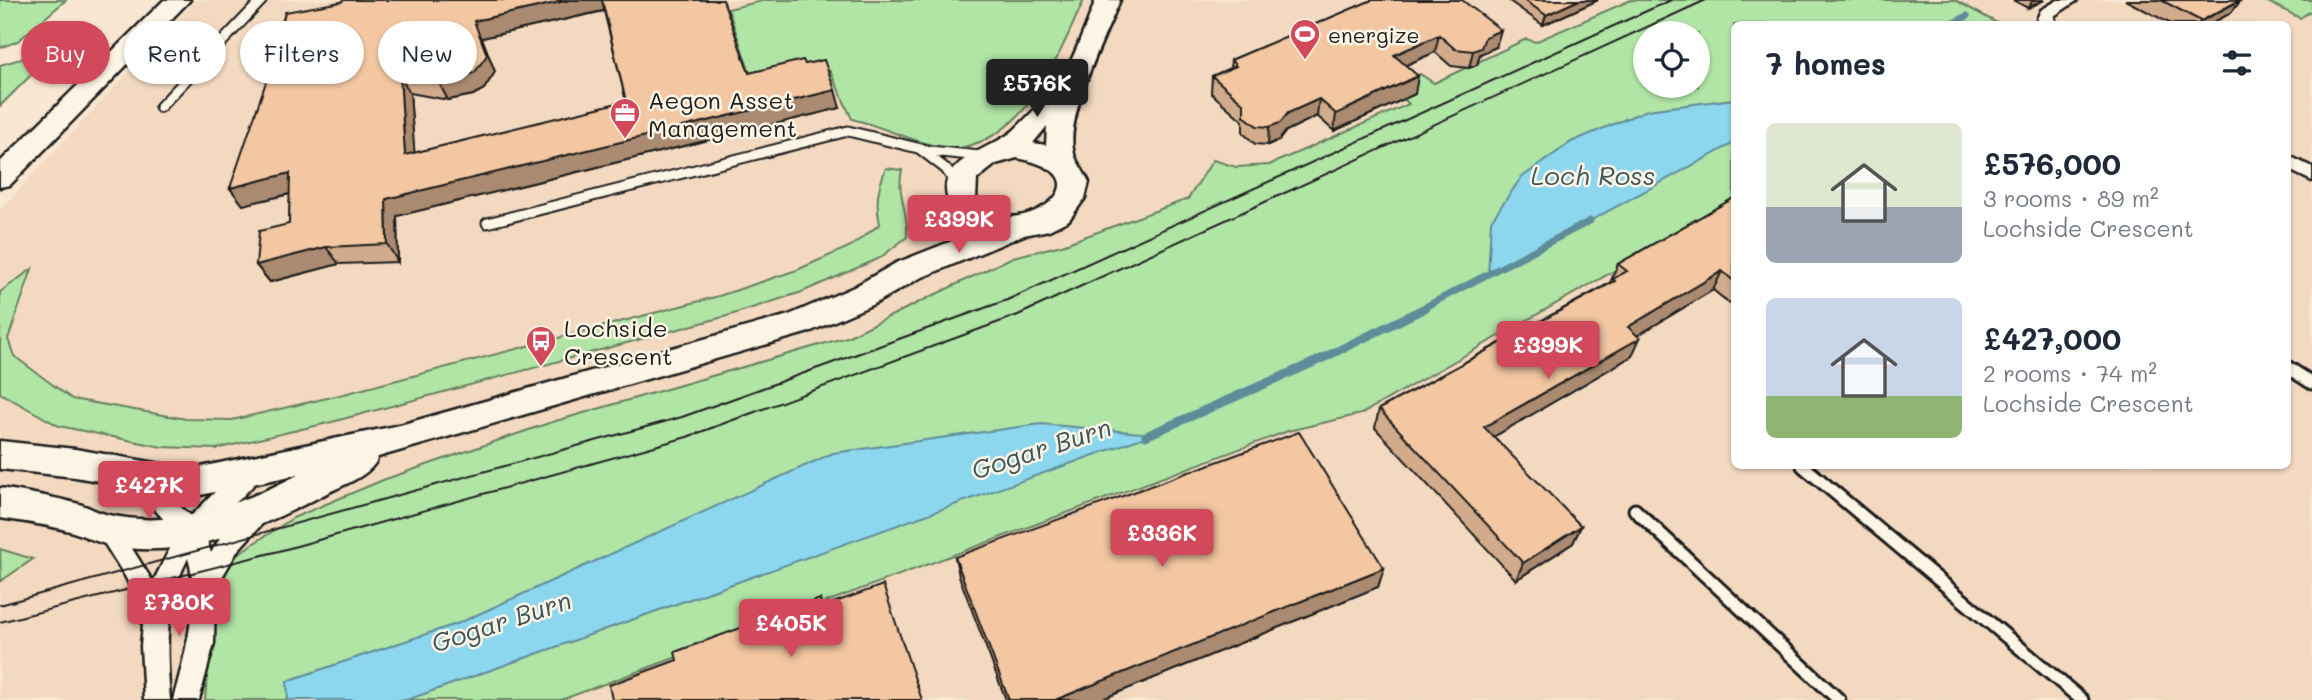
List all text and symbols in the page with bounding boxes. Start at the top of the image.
sports icon: energize [1288,17,1322,61]
chip: Buy [21,21,110,84]
chip: Rent [124,21,226,84]
chip: Filters [240,21,364,84]
chip: New [378,21,477,84]
place label: energize [1328,21,1419,48]
map controls [1633,21,1710,98]
button: locate [1633,21,1710,98]
text: 7 homes [1766,43,1886,83]
icon: filters [2218,44,2256,82]
pin: £576K [988,60,1086,119]
text: £576K [1002,67,1072,97]
place label: Aegon Asset Management [648,84,797,143]
office icon: Aegon Asset Management [608,96,642,140]
text: £576,000 [1983,143,2121,183]
icon: home [1822,151,1906,235]
water label: Loch Ross [1531,158,1655,192]
text: 3 rooms · 89 m² [1983,183,2159,213]
pin: £399K [910,196,1008,255]
text: £399K [924,203,994,233]
text: Lochside Crescent [1983,213,2194,243]
place label: Lochside Crescent [564,312,673,371]
text: £427,000 [1983,318,2121,358]
pin: £399K [1499,322,1597,381]
bus stop icon: Lochside Crescent [524,324,558,368]
icon: home [1822,326,1906,410]
text: £399K [1513,329,1583,359]
text: 2 rooms · 74 m² [1983,358,2157,388]
text: Lochside Crescent [1983,388,2194,418]
water label: Gogar Burn [967,409,1115,487]
pin: £427K [100,462,198,521]
text: £427K [114,469,184,499]
pin: £336K [1113,510,1211,569]
text: £336K [1127,517,1197,547]
pin: £780K [130,578,228,638]
water label: Gogar Burn [427,582,575,660]
text: £780K [143,586,215,616]
pin: £405K [742,600,840,659]
text: £405K [755,607,827,637]

